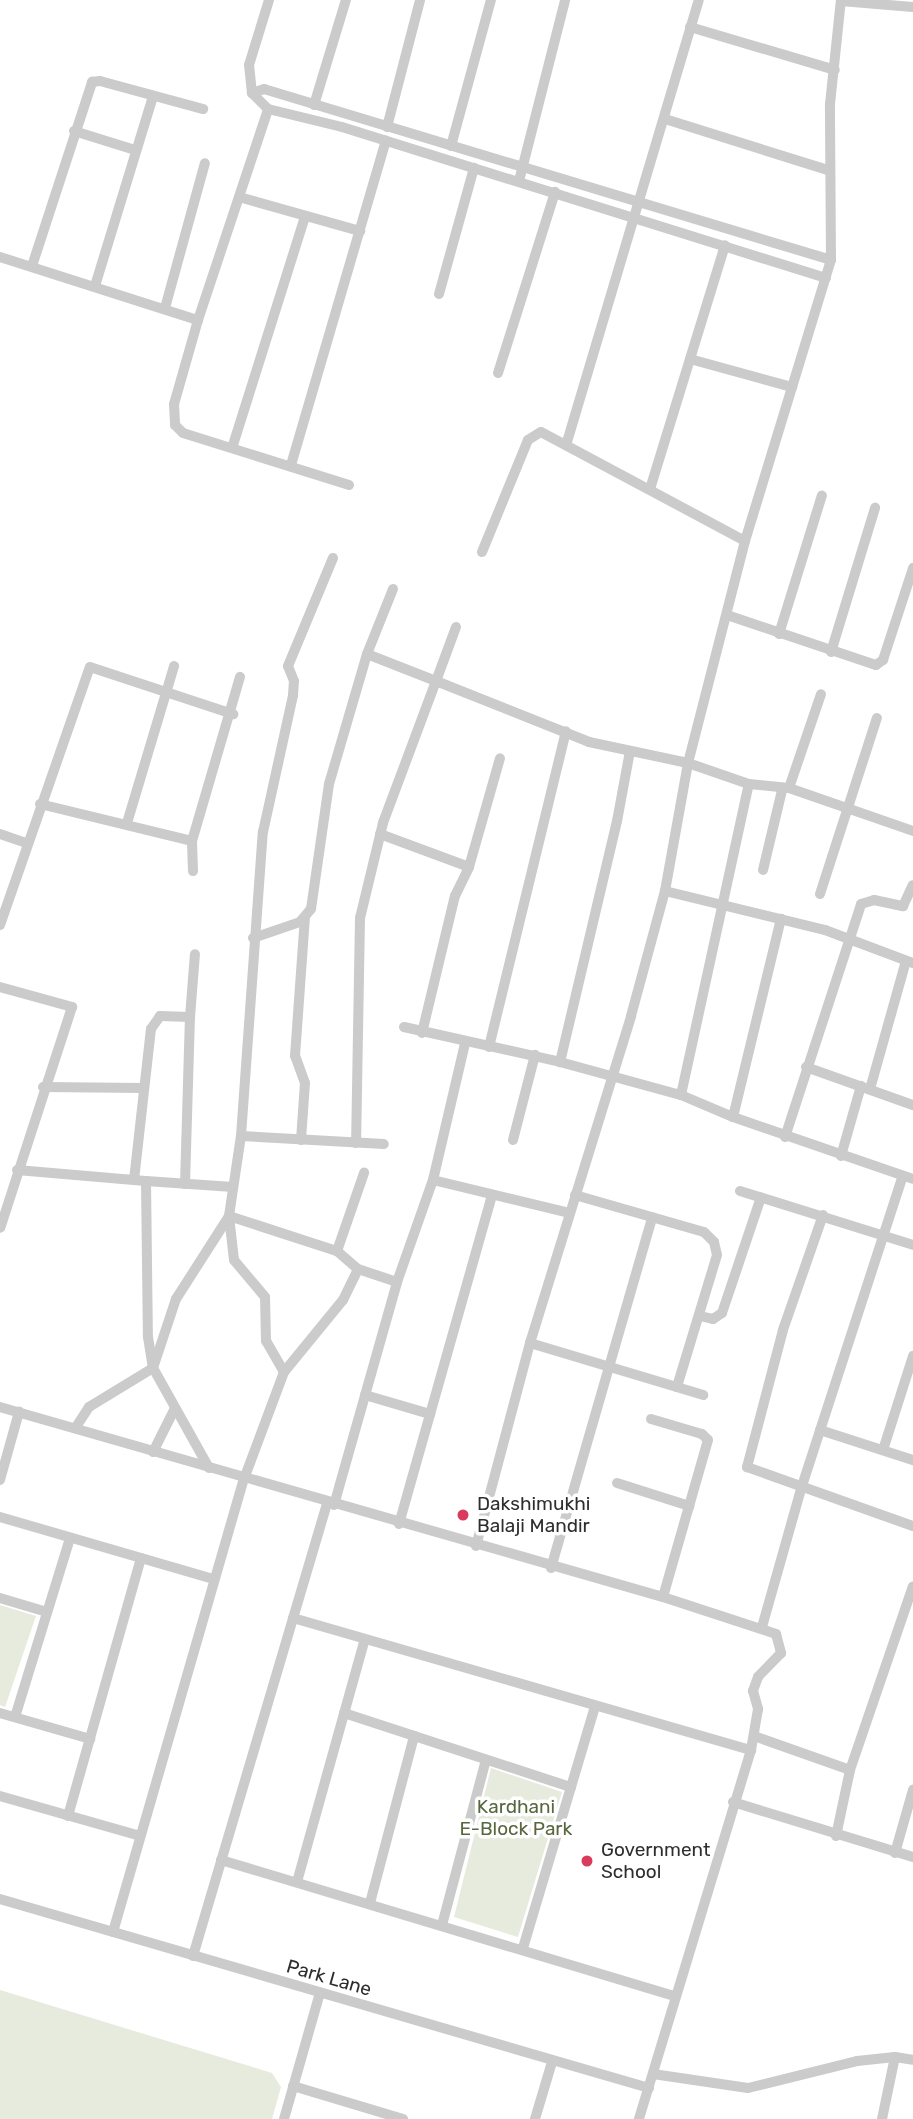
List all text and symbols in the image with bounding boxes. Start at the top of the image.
place label: Dakshimukhi Balaji Mandir [477,1493,590,1537]
marker: Dakshimukhi Balaji Mandir [455,1507,471,1523]
park label: Kardhani E-Block Park [460,1796,572,1840]
place label: Government School [601,1839,710,1883]
marker: Government School [579,1853,595,1869]
street label: Park Lane [284,1955,374,2001]

